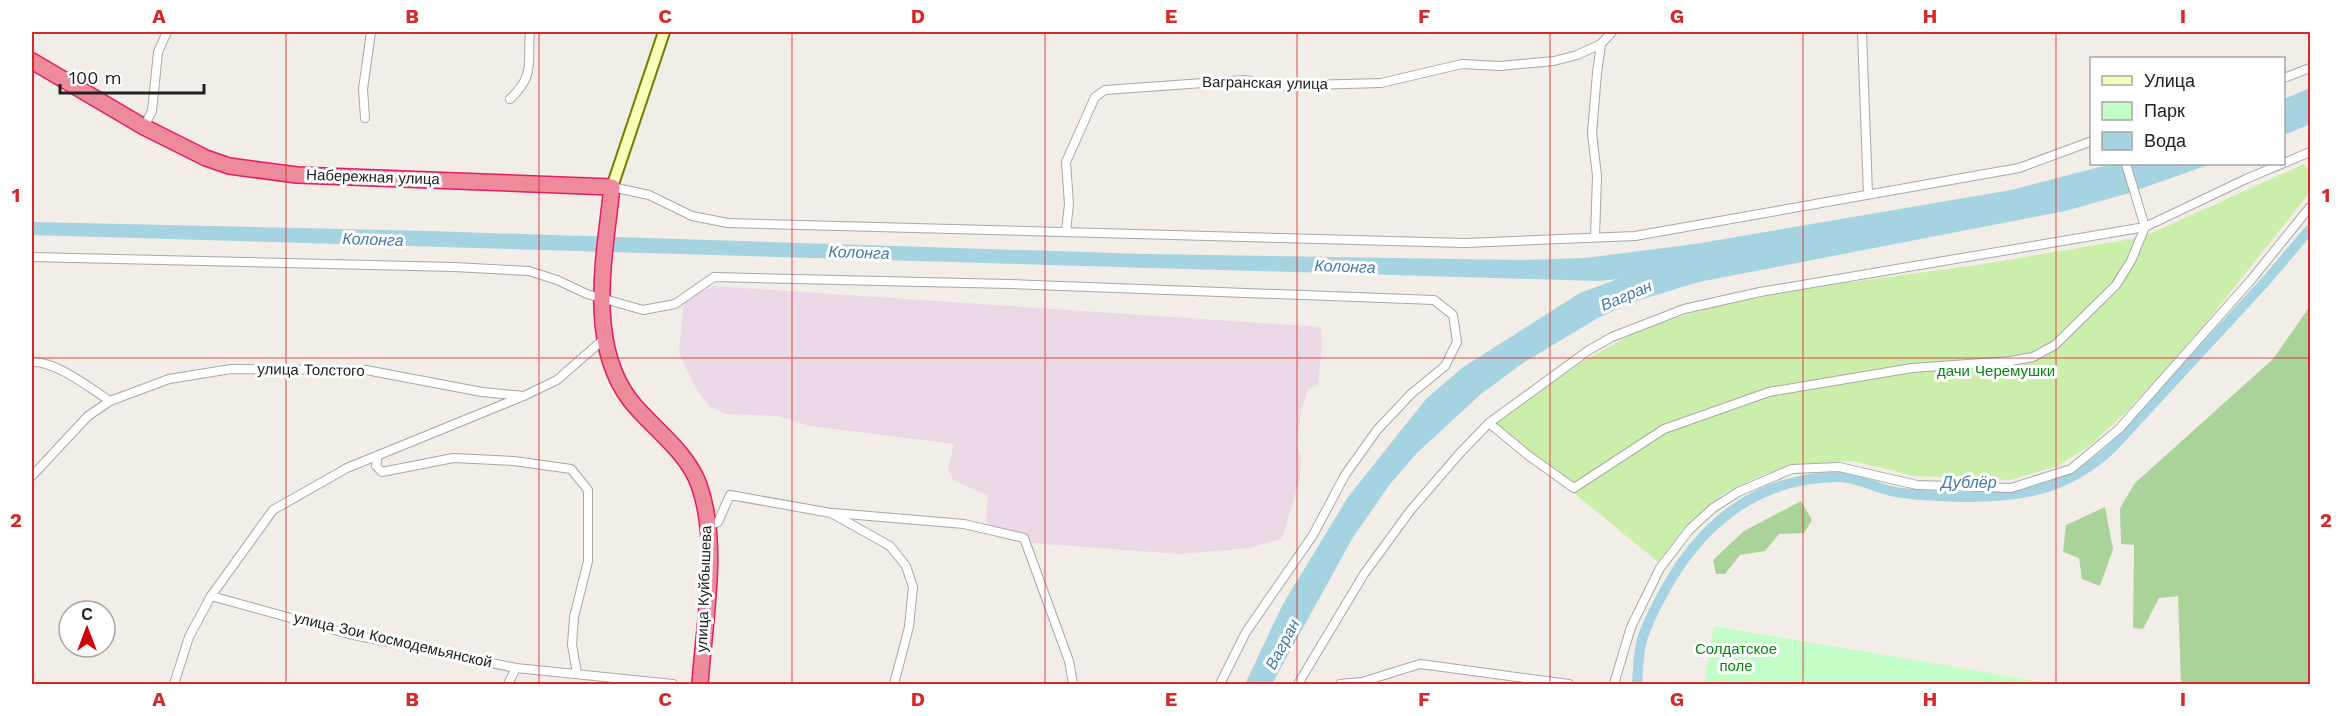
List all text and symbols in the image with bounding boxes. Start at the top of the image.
text: A [152,4,166,28]
text: B [405,4,419,28]
text: C [658,4,672,28]
text: D [911,4,925,28]
text: E [1165,4,1177,28]
text: F [1418,4,1430,28]
text: G [1670,4,1684,28]
text: H [1923,4,1937,28]
text: I [2180,4,2186,28]
scale bar [60,57,204,95]
legend [2090,57,2285,165]
text: 100 m [69,67,122,88]
text: Улица [2144,70,2196,91]
street label: Вагранская улица [1202,73,1329,93]
text: Парк [2144,100,2185,121]
text: Вода [2144,130,2187,151]
street label: Набережная улица [306,166,441,188]
text: 1 [12,183,20,207]
text: 1 [2322,183,2330,207]
water label: Колонга [342,229,404,250]
water label: Колонга [828,242,890,263]
water label: Колонга [1314,256,1376,277]
water label: Вагран [1598,276,1655,315]
street label: улица Толстого [257,360,365,380]
park label: дачи Черемушки [1937,362,2055,380]
water label: Дублёр [1939,473,1997,492]
text: 2 [10,508,22,532]
text: 2 [2320,508,2332,532]
street label: улица Куйбышева [693,525,715,653]
north arrow [57,599,117,659]
text: С [81,605,93,624]
street label: улица Зои Космодемьянской [292,608,494,672]
water label: Вагран [1261,616,1304,673]
park label: Солдатское поле [1695,640,1777,675]
text: A [152,687,166,711]
text: B [405,687,419,711]
text: C [658,687,672,711]
text: D [911,687,925,711]
text: E [1165,687,1177,711]
text: F [1418,687,1430,711]
text: G [1670,687,1684,711]
text: H [1923,687,1937,711]
text: I [2180,687,2186,711]

